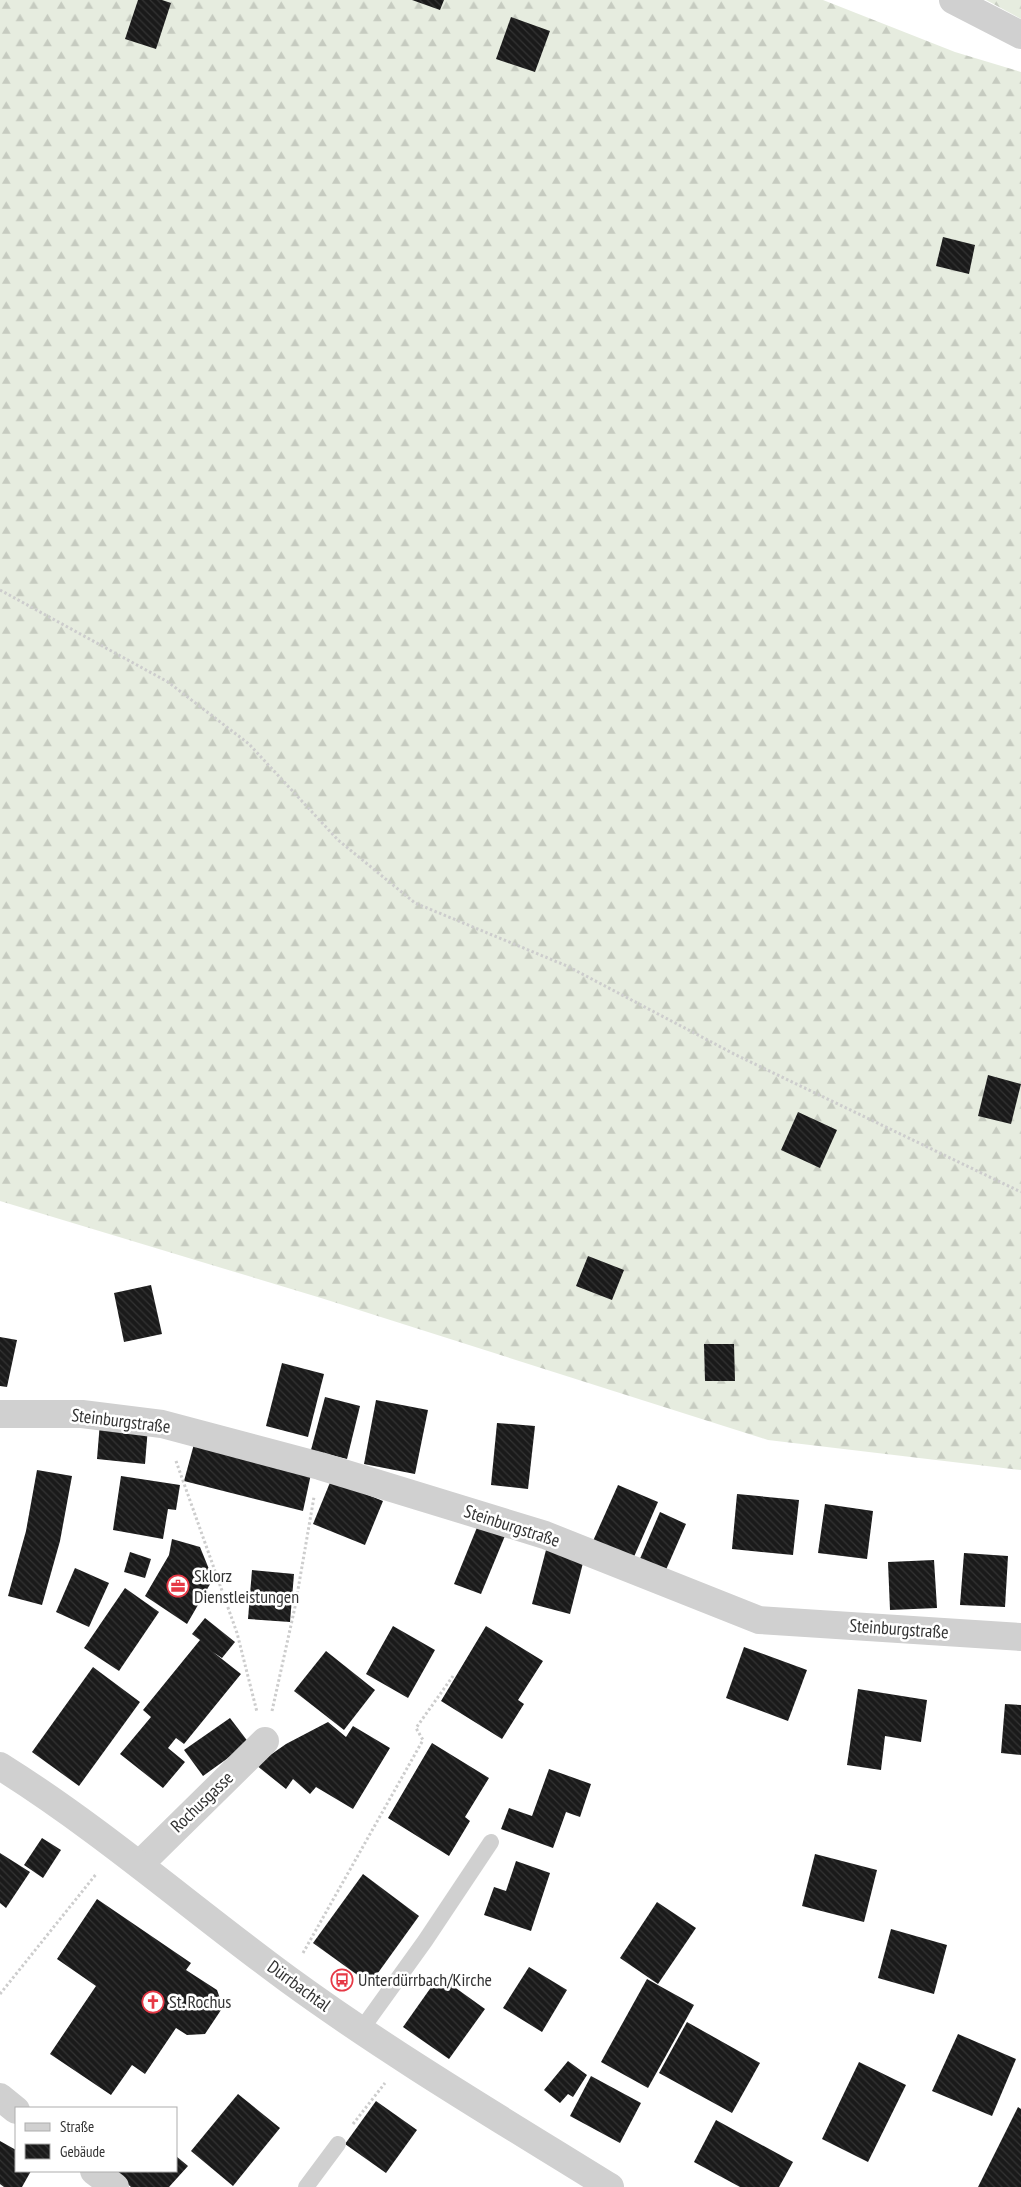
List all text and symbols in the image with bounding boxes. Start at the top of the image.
street label: Steinburgstraße [70,1403,172,1438]
street label: Steinburgstraße [461,1499,563,1552]
place label: Sklorz Dienstleistungen [194,1564,299,1608]
office icon: Sklorz Dienstleistungen [166,1574,190,1598]
street label: Steinburgstraße [849,1614,949,1643]
street label: Rochusgasse [165,1766,238,1837]
street label: Dürrbachtal [263,1955,336,2017]
bus stop icon: Unterdürrbach/Kirche [330,1968,354,1992]
place label: Unterdürrbach/Kirche [358,1968,492,1991]
church icon: St. Rochus [141,1990,165,2014]
place label: St. Rochus [169,1990,231,2013]
legend [15,2107,178,2172]
text: Straße [60,2117,94,2136]
text: Gebäude [60,2142,105,2161]

